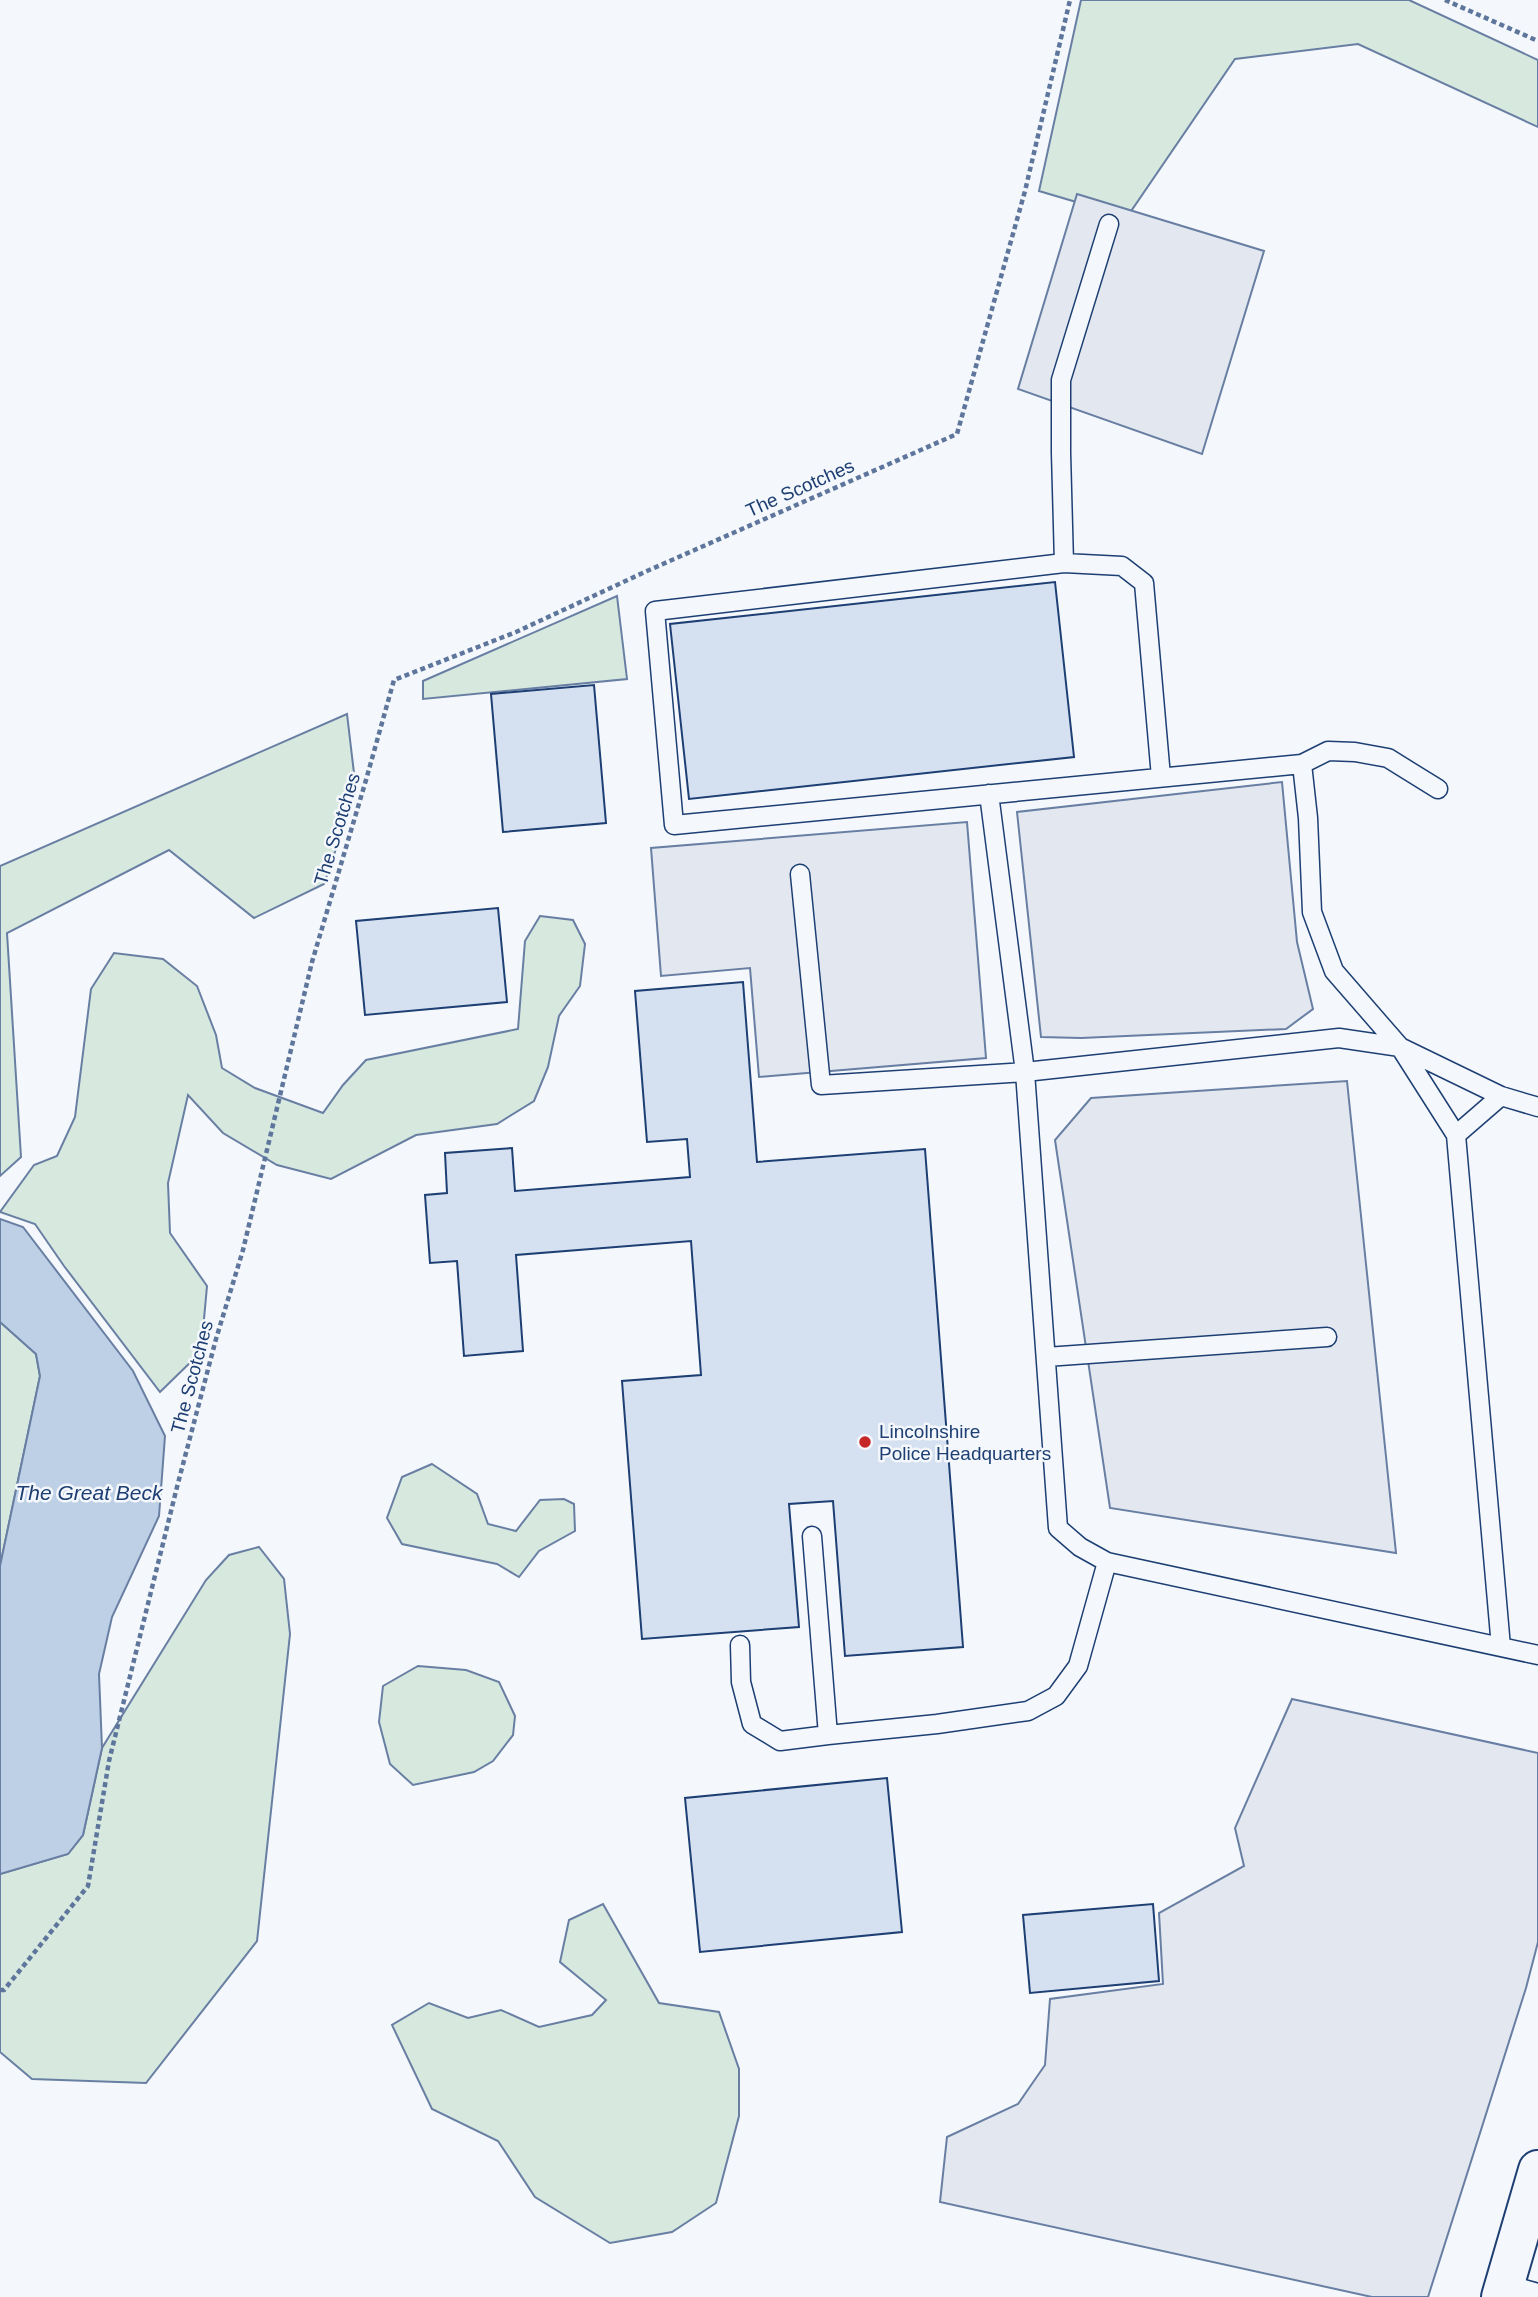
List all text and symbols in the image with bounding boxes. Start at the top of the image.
street label: The Scotches [743,455,857,521]
street label: The Scotches [310,770,364,888]
street label: The Scotches [167,1318,217,1436]
place label: Lincolnshire Police Headquarters [879,1421,1051,1464]
marker: Lincolnshire Police Headquarters [857,1434,873,1450]
water label: The Great Beck [15,1481,164,1504]

